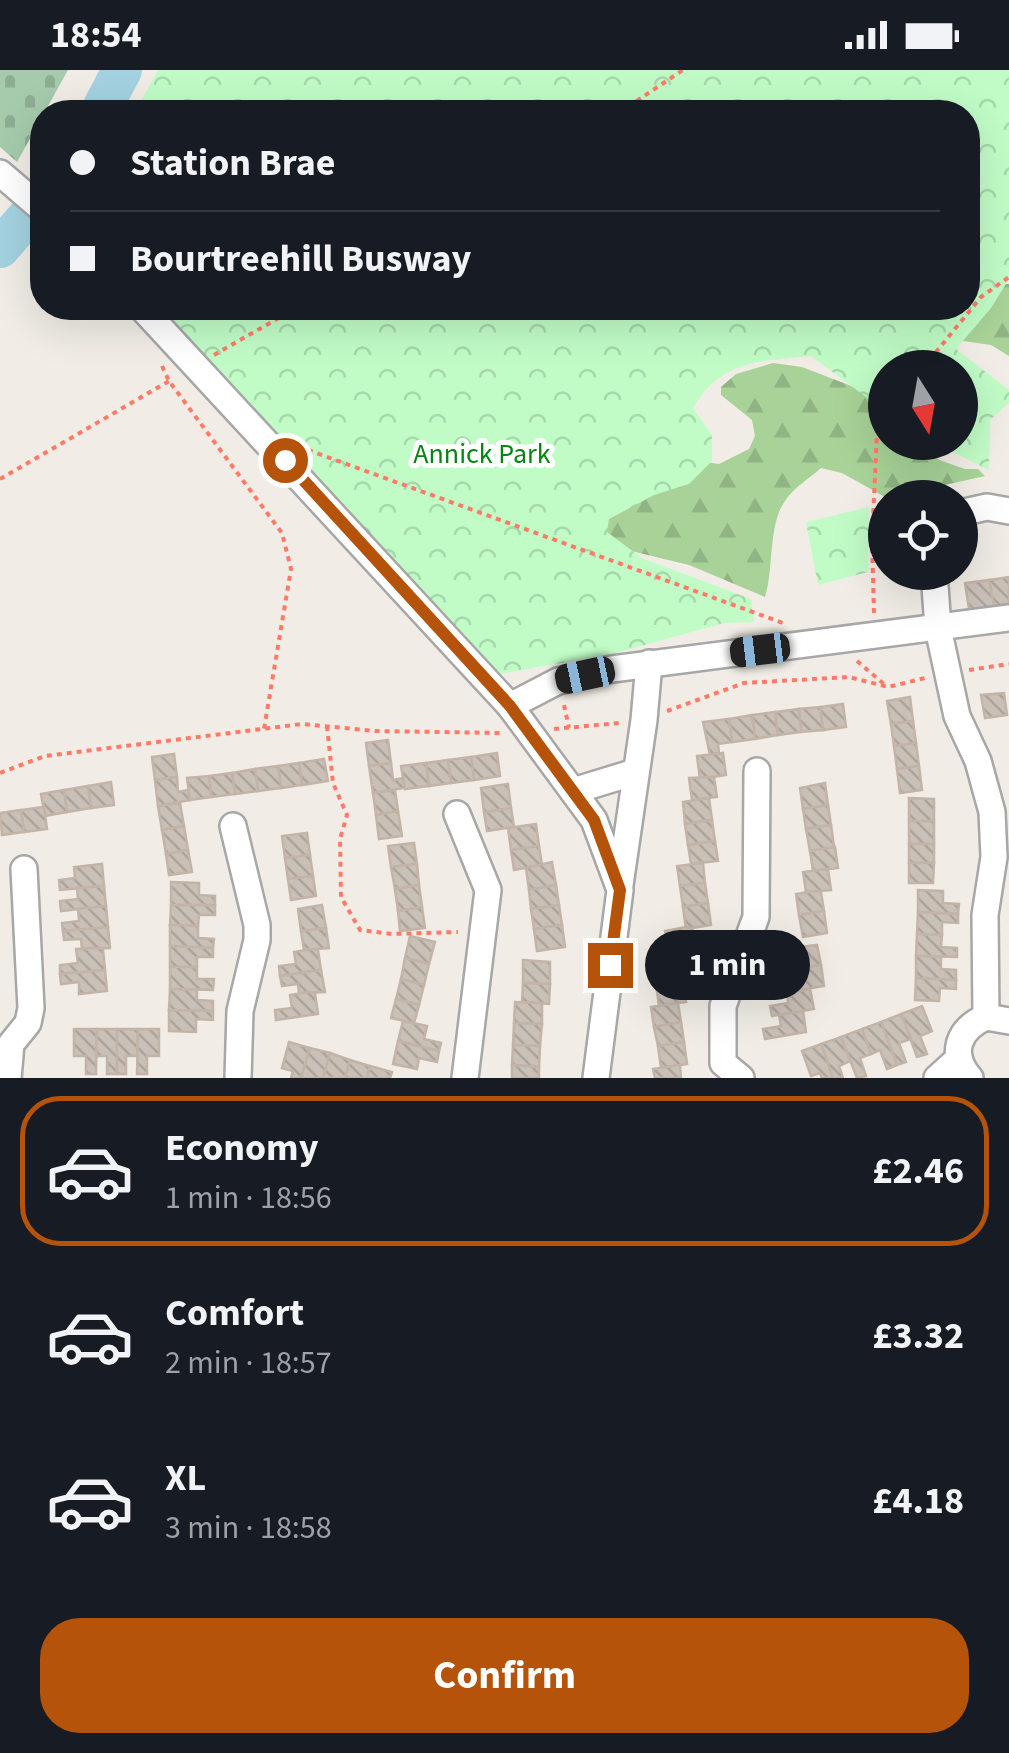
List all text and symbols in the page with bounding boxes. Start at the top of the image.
text: 18:54 [50,8,142,62]
text: Station Brae [130,136,335,190]
text: Bourtreehill Busway [130,232,471,286]
north arrow [868,350,978,460]
map controls [868,350,978,590]
park label: Annick Park [413,434,551,474]
route start [263,438,308,483]
button: locate [868,480,978,590]
car [728,631,792,669]
car [553,654,617,696]
callout: 1 min [645,930,810,1000]
text: 1 min [689,942,766,988]
route end [588,943,633,988]
text: Economy [165,1121,318,1175]
icon: car [45,1126,135,1216]
text: £2.46 [872,1144,964,1198]
text: 1 min · 18:56 [165,1175,332,1221]
text: Comfort [165,1286,304,1340]
icon: car [45,1291,135,1381]
text: £3.32 [872,1309,964,1363]
text: 2 min · 18:57 [165,1340,332,1386]
text: XL [165,1451,206,1505]
icon: car [45,1456,135,1546]
text: £4.18 [872,1474,964,1528]
text: 3 min · 18:58 [165,1505,332,1551]
button: Confirm [40,1618,969,1733]

